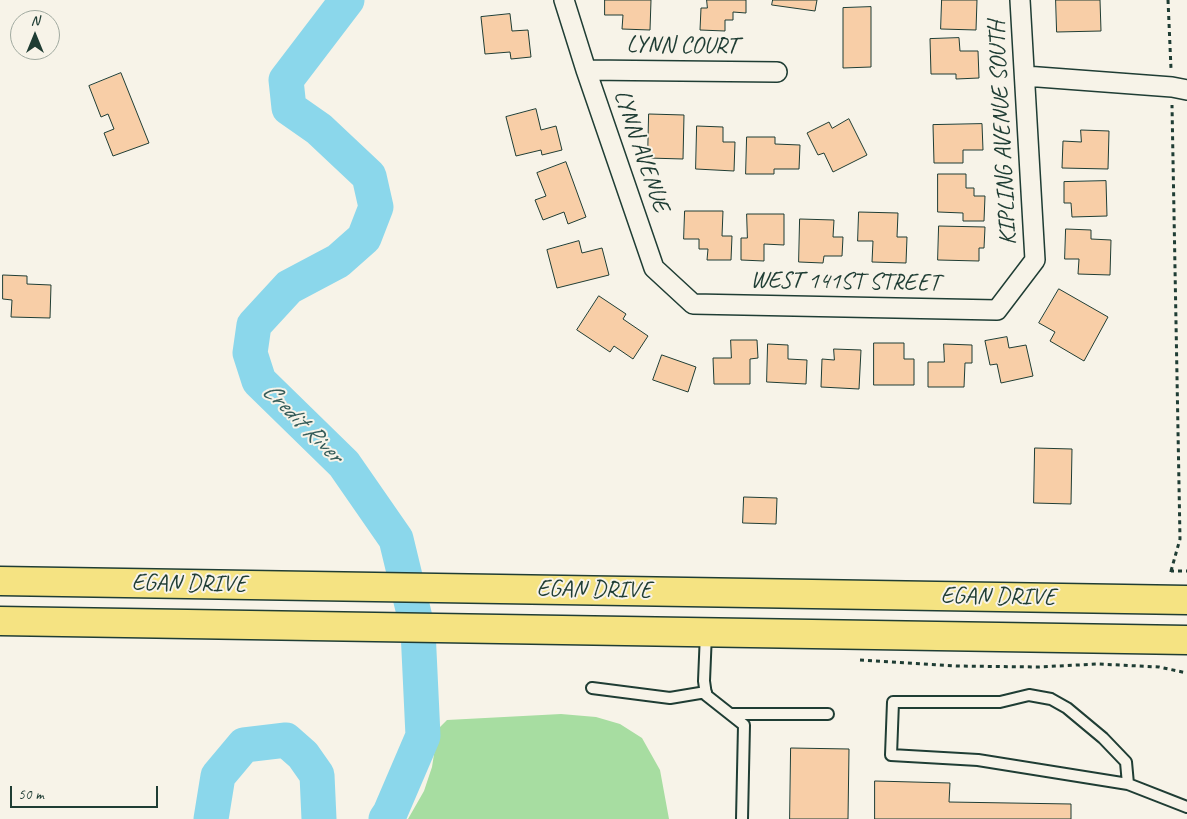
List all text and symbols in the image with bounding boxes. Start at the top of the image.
north arrow [10,10,60,60]
text: N [31,12,39,29]
street label: KIPLING AVENUE SOUTH [983,20,1023,246]
street label: LYNN COURT [626,31,738,61]
street label: LYNN AVENUE [607,86,675,216]
street label: WEST 141ST STREET [750,266,940,298]
water label: Credit River [256,377,348,469]
street label: EGAN DRIVE [131,569,247,599]
street label: EGAN DRIVE [536,575,652,605]
street label: EGAN DRIVE [940,582,1056,612]
scale bar [12,776,160,808]
text: 50 m [18,785,44,804]

